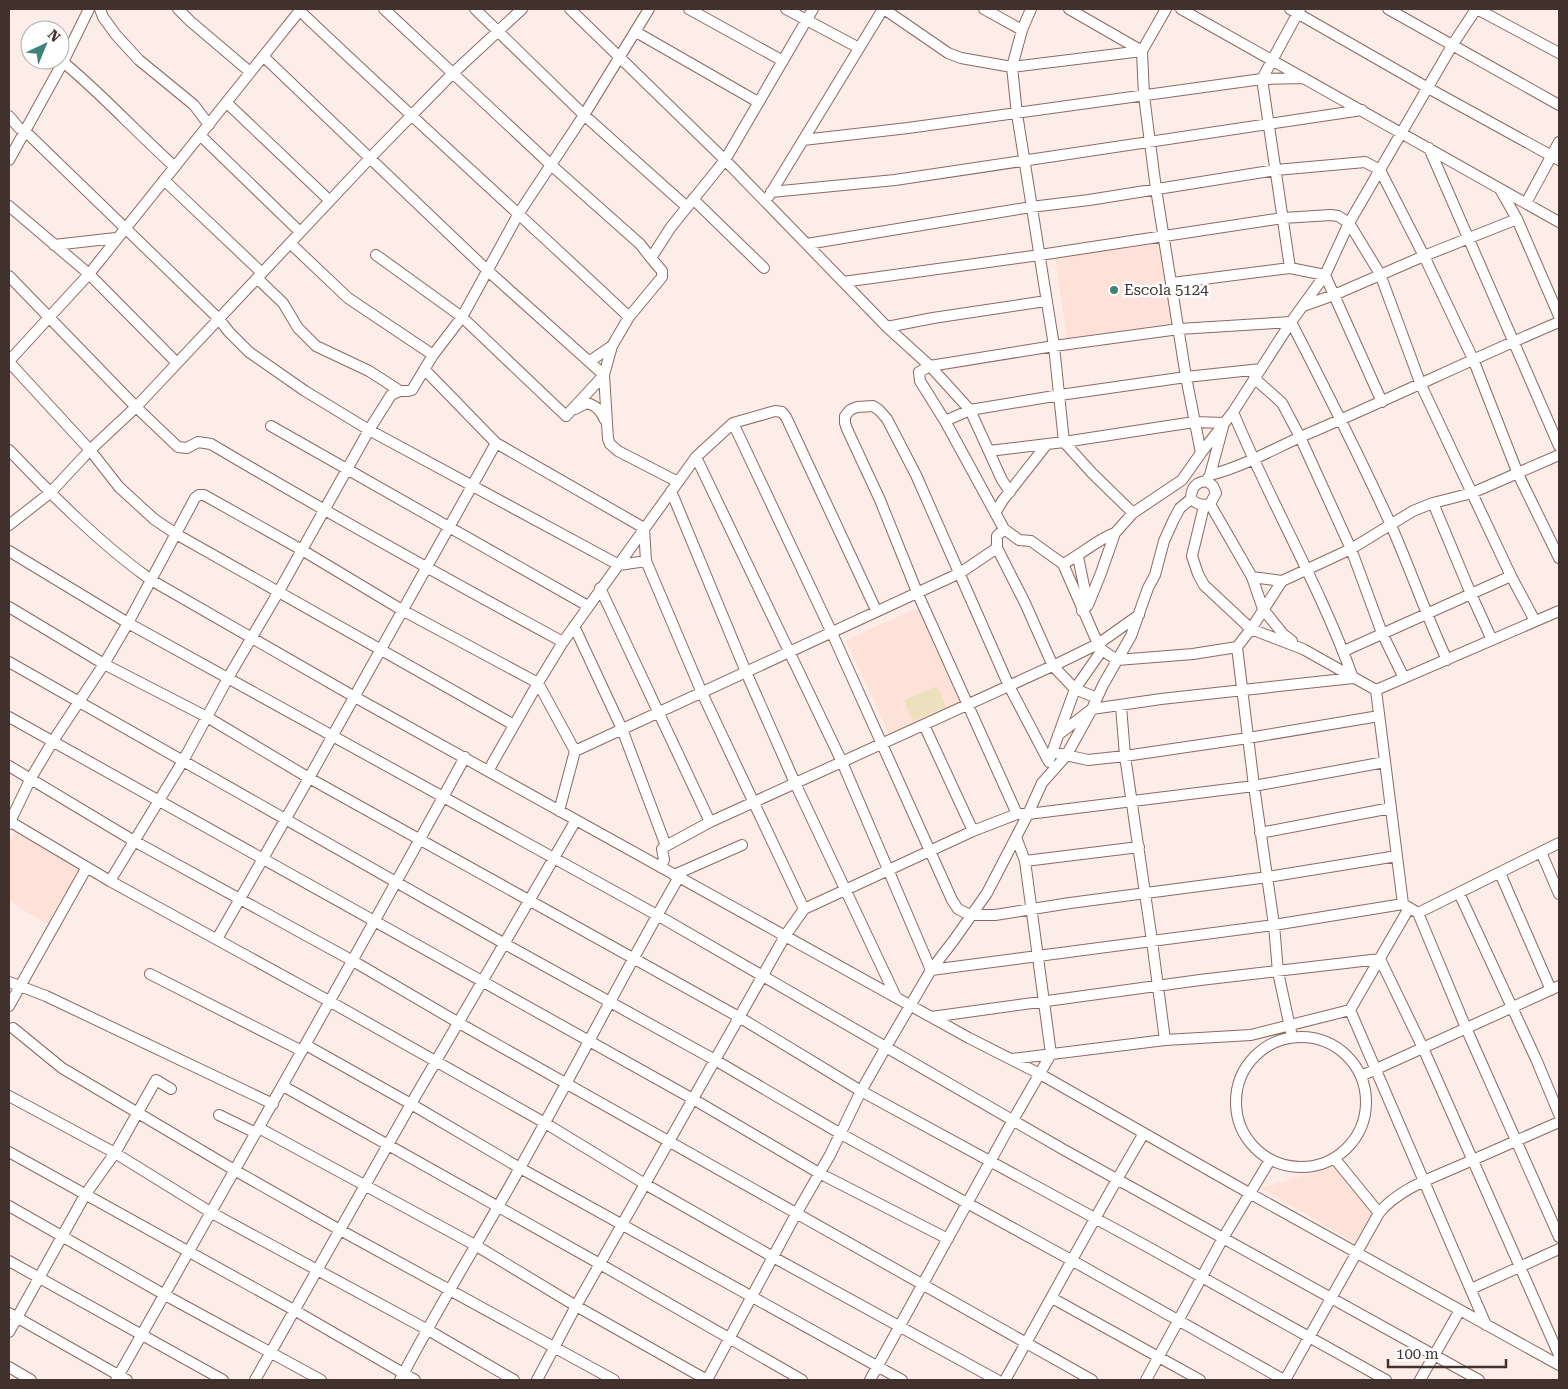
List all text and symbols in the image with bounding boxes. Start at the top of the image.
north arrow [20,20,70,70]
text: N [45,26,64,45]
place label: Escola 5124 [1124,281,1209,299]
marker: Escola 5124 [1108,284,1120,296]
scale bar [1388,1336,1506,1368]
text: 100 m [1396,1345,1439,1363]

